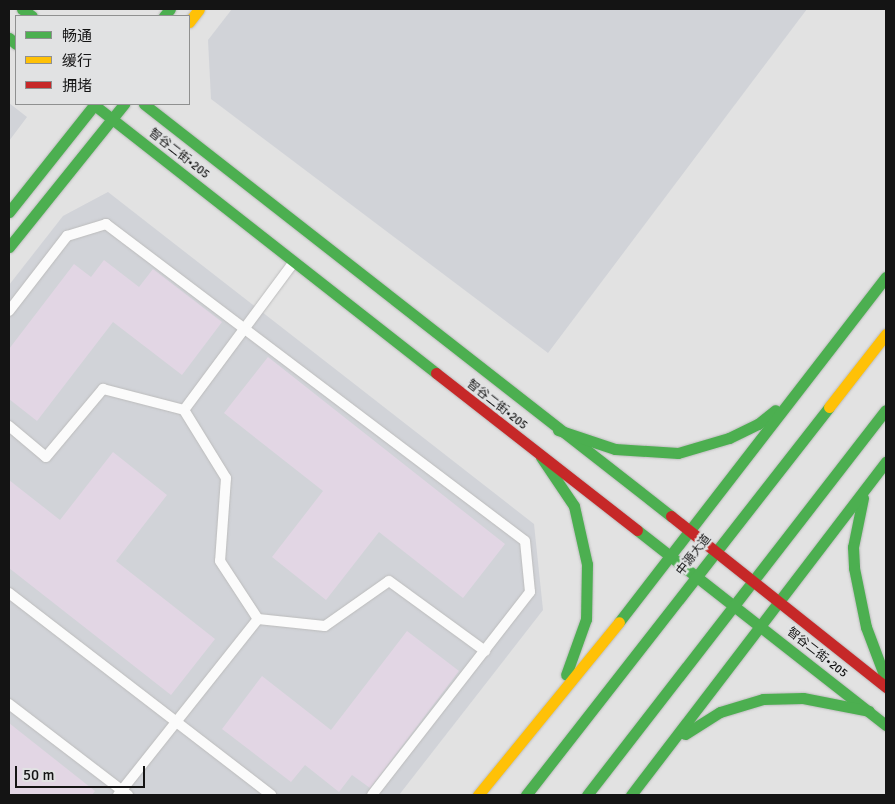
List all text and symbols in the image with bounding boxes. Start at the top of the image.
legend [15,15,190,105]
text: 畅通 [62,27,92,45]
text: 缓行 [62,52,92,70]
text: 拥堵 [62,77,92,95]
street label: 智谷二街•205 [146,126,212,182]
street label: 智谷二街•205 [464,377,530,433]
street label: 中源大道 [674,532,714,578]
street label: 智谷二街•205 [784,625,850,681]
scale bar [18,756,148,788]
text: 50 m [23,766,54,784]

